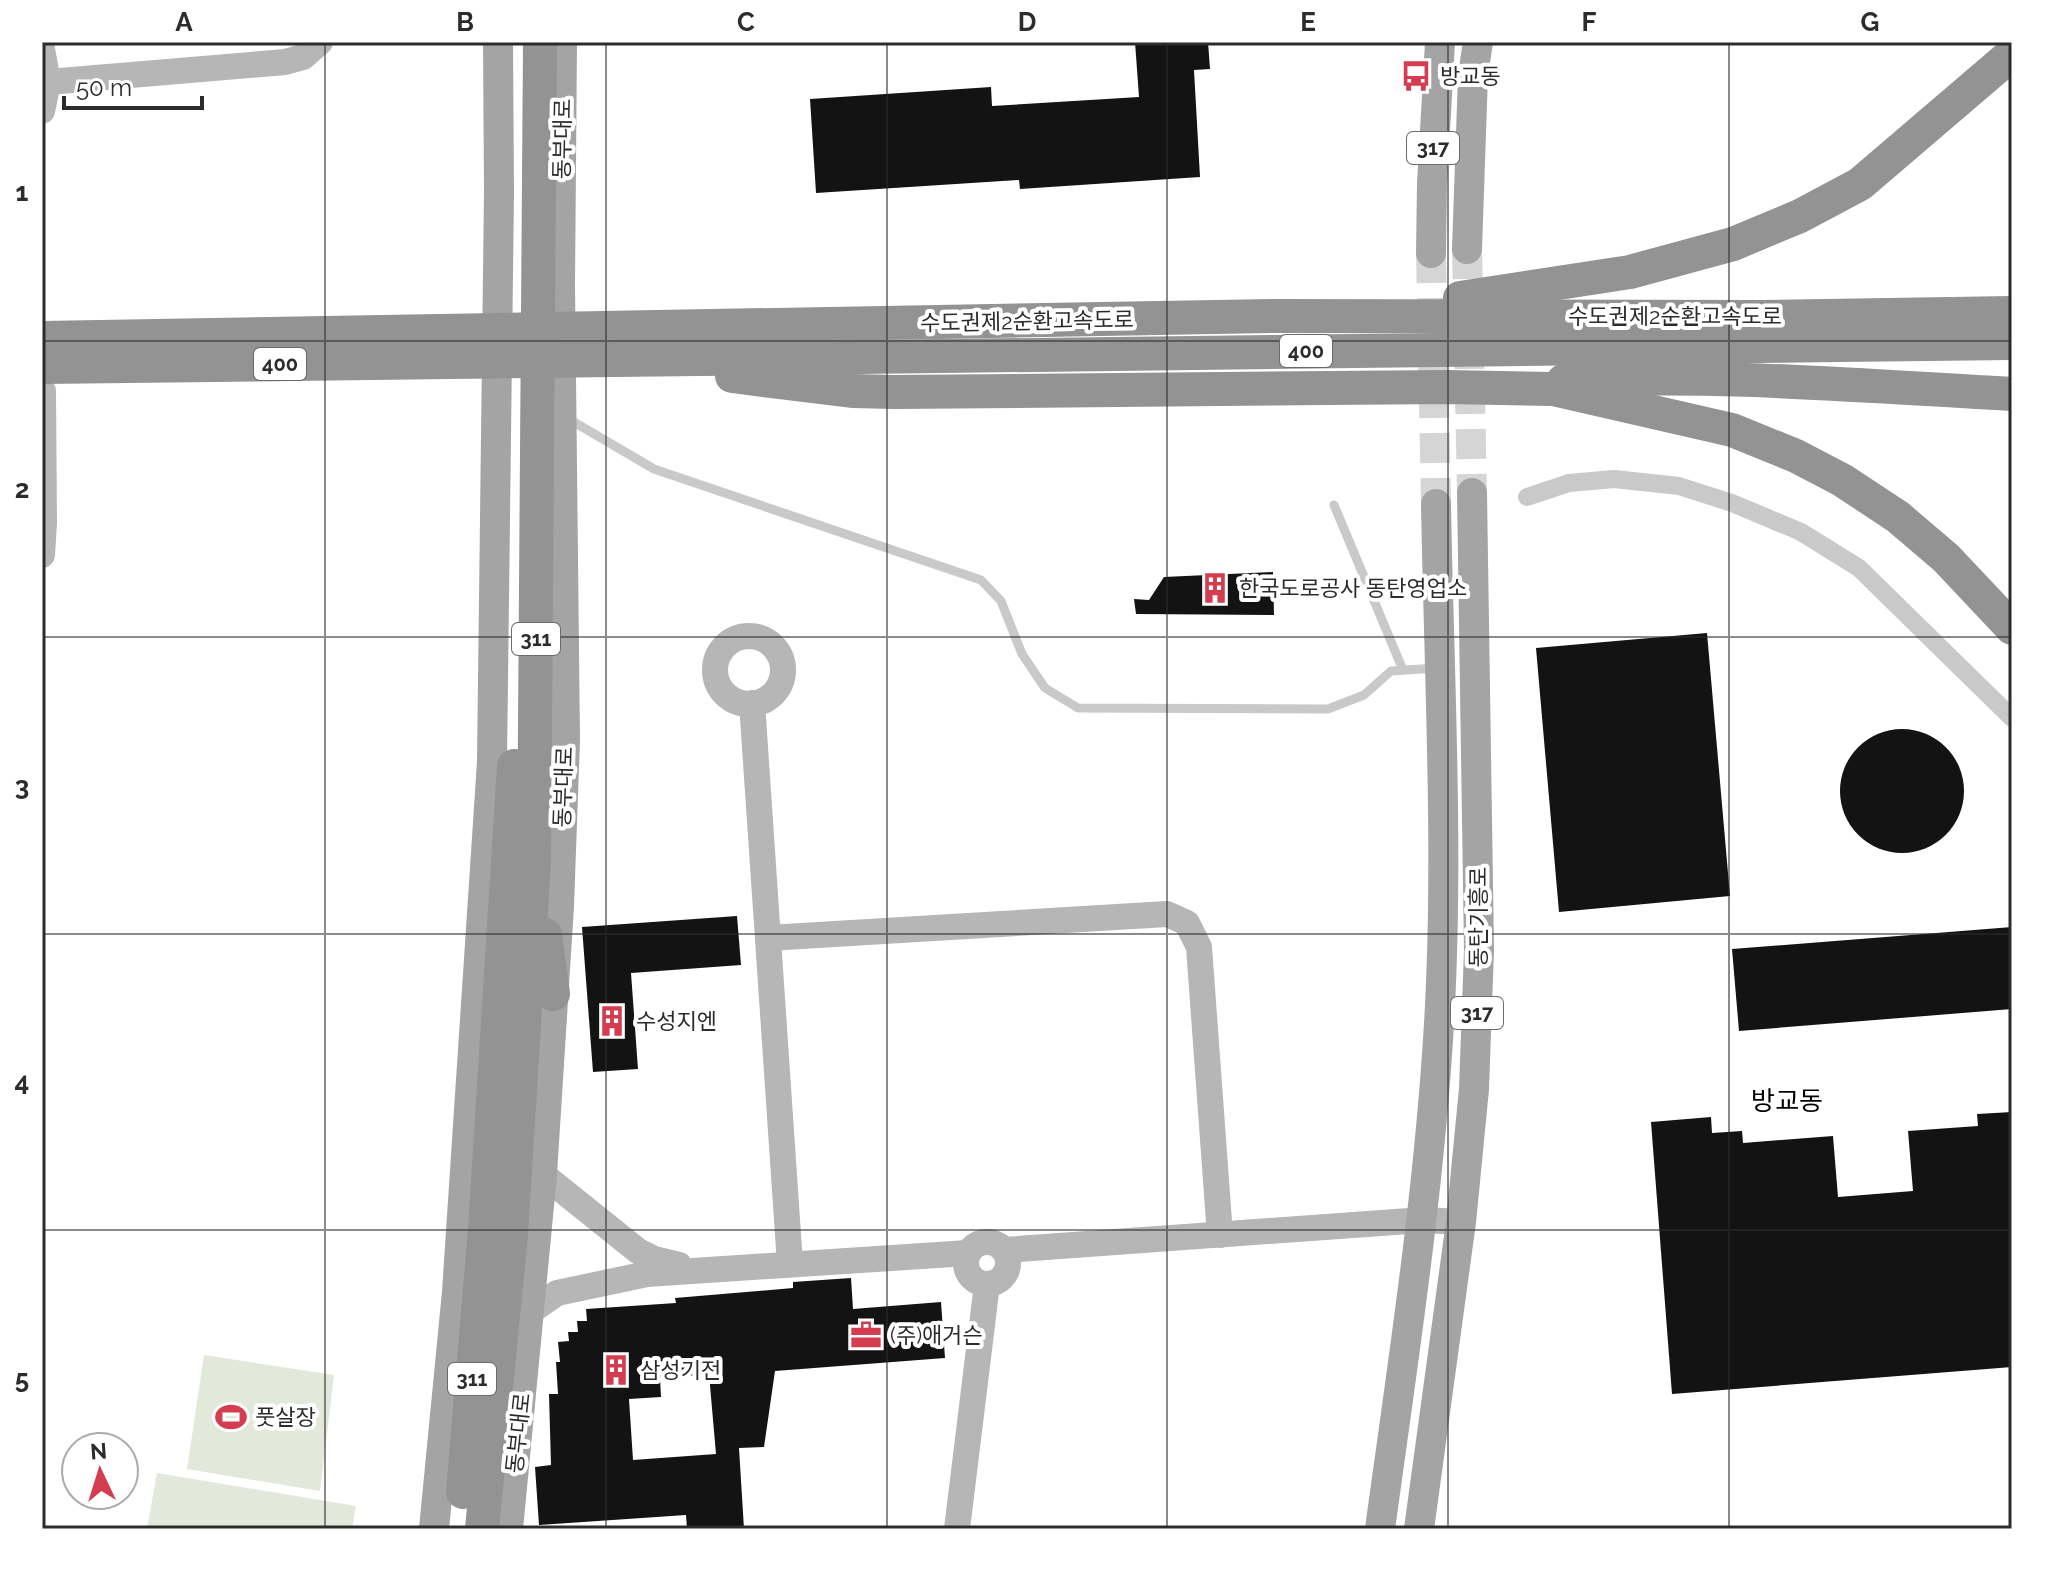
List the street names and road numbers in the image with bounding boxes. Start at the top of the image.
street label: 동부대로 [548,98,576,180]
road number: 317 [1407,132,1459,164]
street label: 수도권제2순환고속도로 [1568,303,1782,329]
street label: 수도권제2순환고속도로 [920,306,1134,336]
road number: 400 [1280,335,1332,367]
road number: 400 [254,348,306,380]
road number: 311 [512,623,560,655]
street label: 동부대로 [549,746,577,828]
street label: 동탄기흥로 [1465,866,1491,968]
road number: 317 [1451,997,1503,1029]
road number: 311 [448,1363,496,1395]
street label: 동부대로 [501,1391,535,1475]

